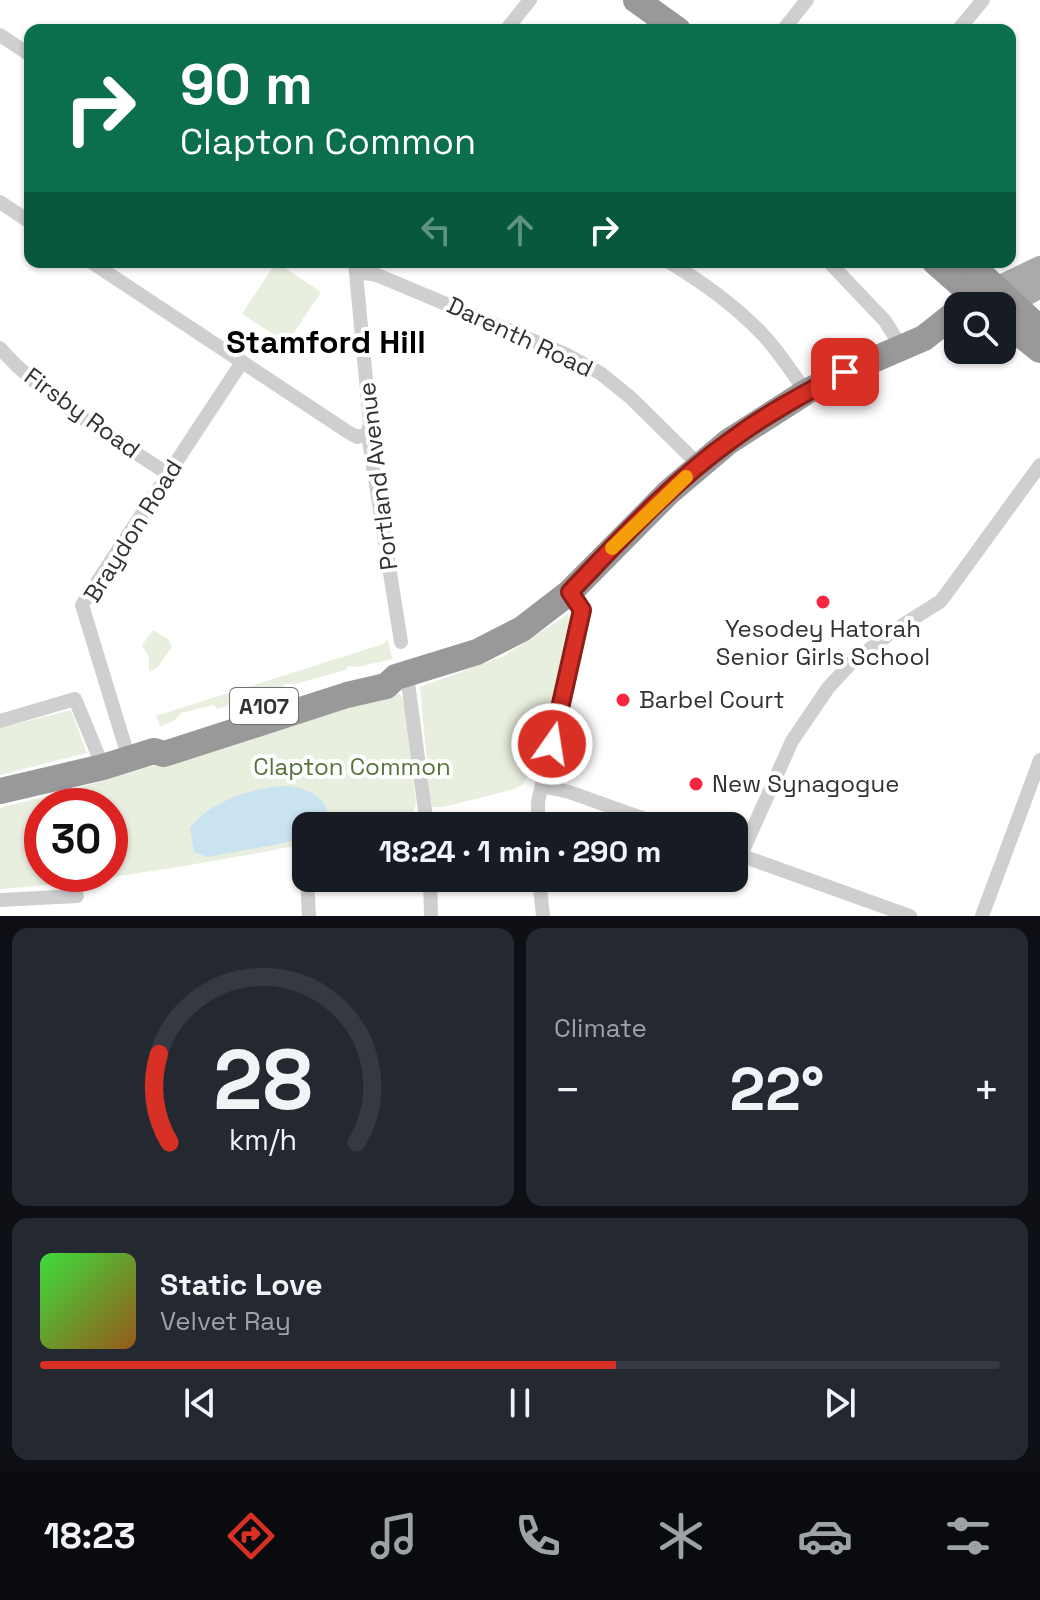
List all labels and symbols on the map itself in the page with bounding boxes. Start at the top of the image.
street label: Darenth Road [442,289,598,384]
district label: Stamford Hill [226,322,426,362]
pin [811,338,879,406]
street label: Firsby Road [18,360,146,465]
street label: Portland Avenue [351,380,404,572]
street label: Braydon Road [76,454,189,608]
marker: Yesodey Hatorah Senior Girls School [814,593,832,611]
place label: Yesodey Hatorah Senior Girls School [716,613,930,672]
place label: Barbel Court [639,684,784,715]
road number: A107 [230,688,298,724]
marker: Barbel Court [614,691,632,709]
position arrow [510,702,594,786]
park label: Clapton Common [253,751,451,782]
place label: New Synagogue [712,768,899,799]
marker: New Synagogue [687,775,705,793]
speed limit sign: 30 [24,788,128,892]

